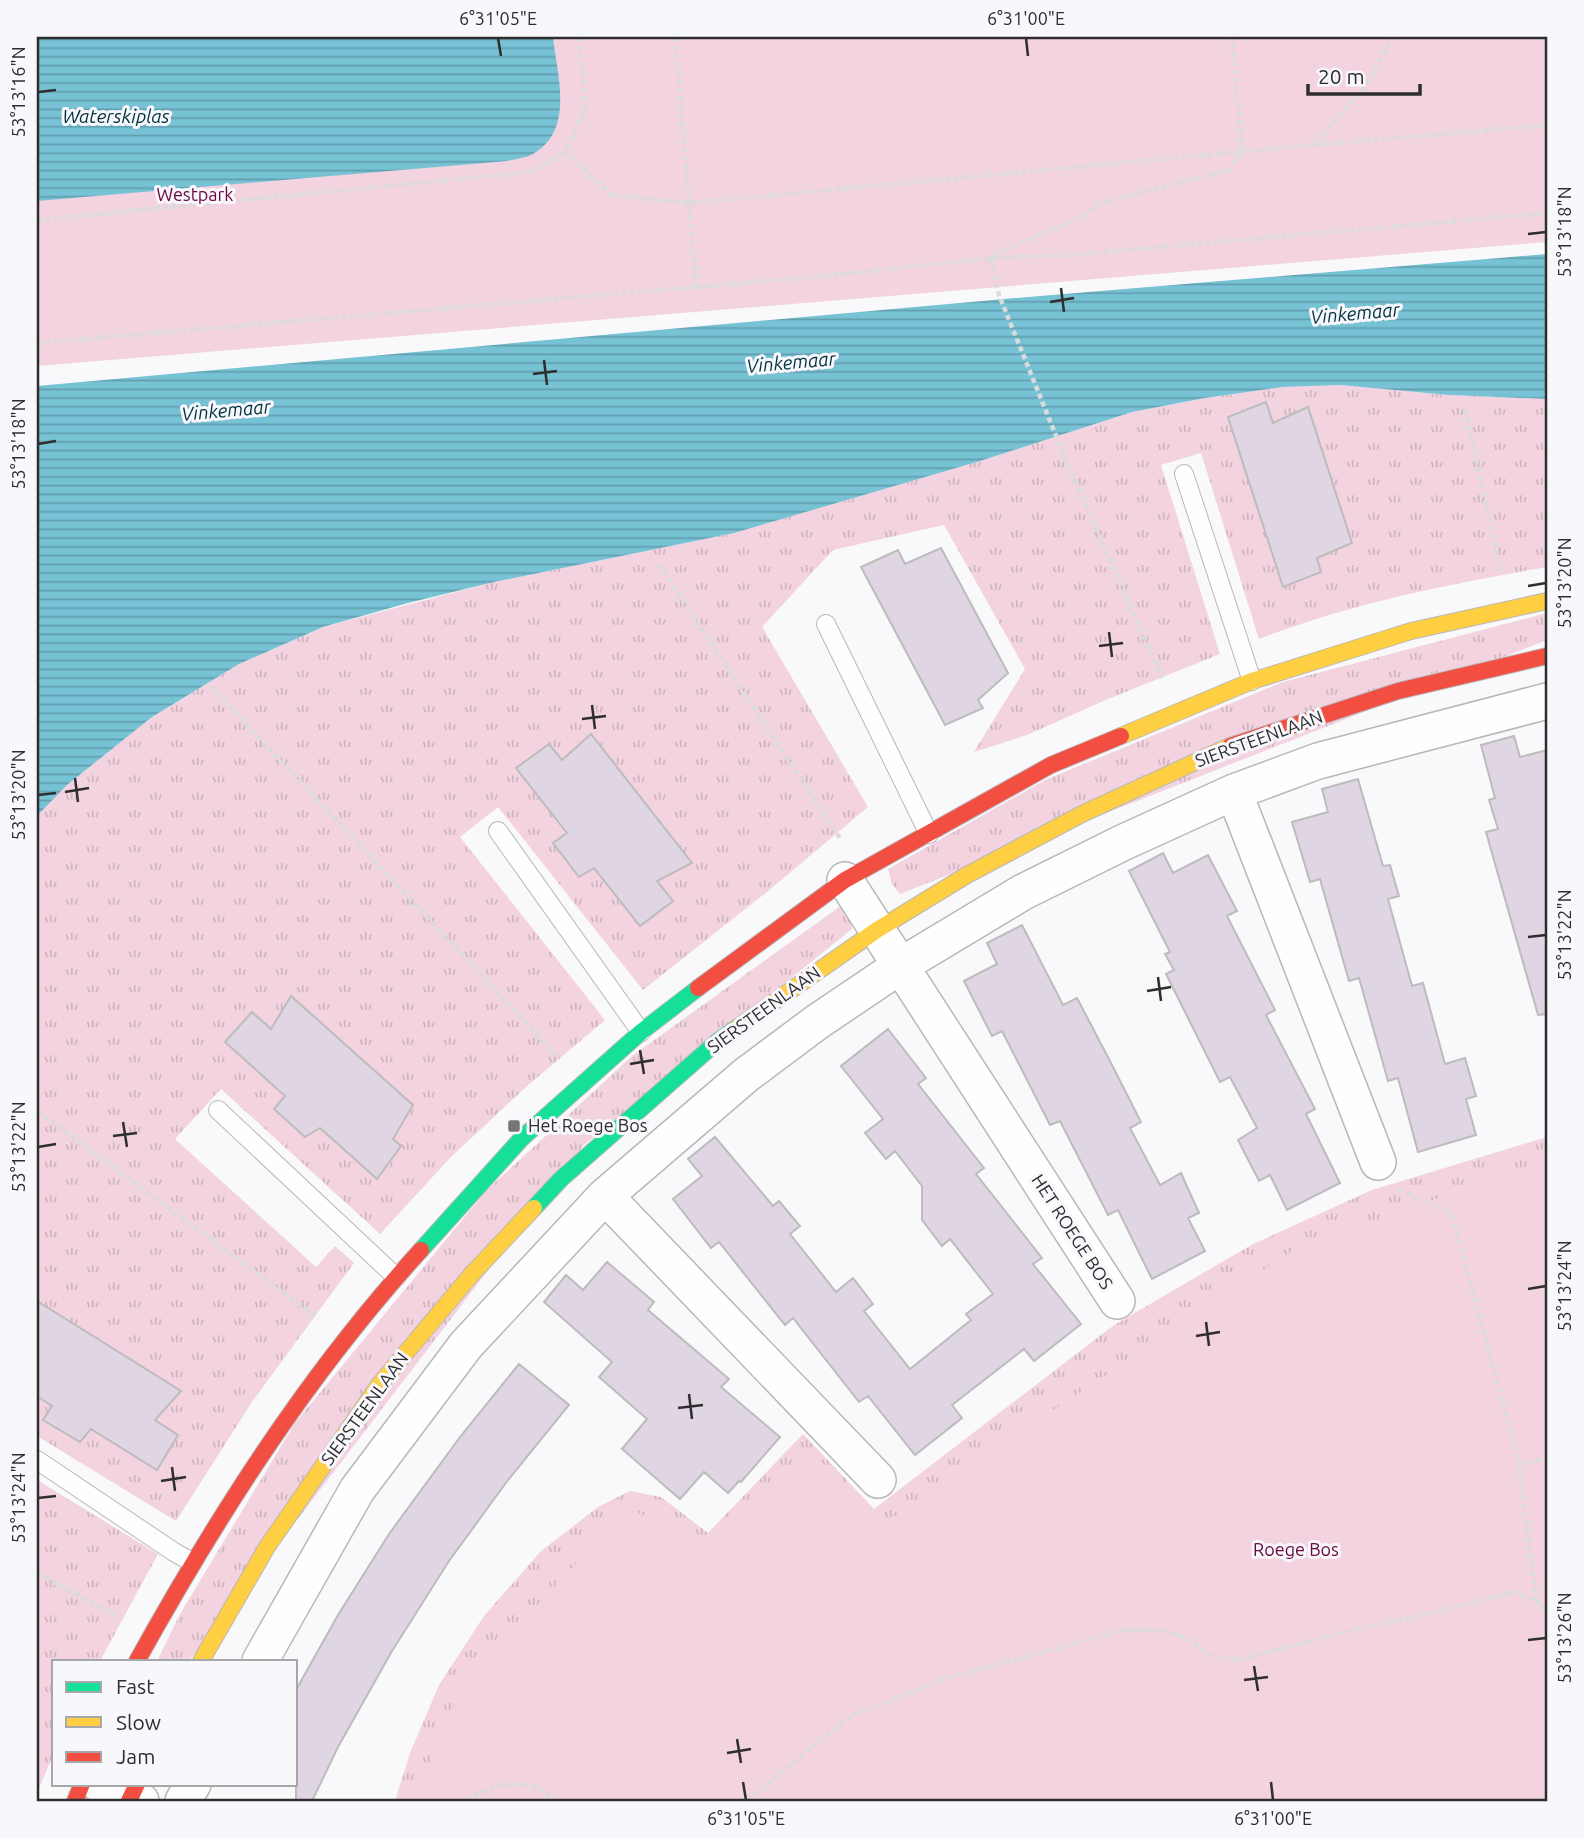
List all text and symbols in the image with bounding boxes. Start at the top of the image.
text: 6°31'05"E [459,8,537,28]
text: 6°31'00"E [987,8,1065,28]
text: 53°13'16"N [8,46,28,138]
scale bar [1308,52,1420,96]
text: 20 m [1318,64,1365,88]
water label: Waterskiplas [62,105,170,127]
park label: Westpark [157,184,233,204]
text: 53°13'18"N [1554,186,1574,278]
water label: Vinkemaar [1309,298,1401,328]
water label: Vinkemaar [745,347,837,377]
water label: Vinkemaar [180,395,272,425]
text: 53°13'18"N [8,398,28,490]
text: 53°13'20"N [1554,537,1574,629]
street label: SIERSTEENLAAN [1192,706,1325,770]
text: 53°13'20"N [8,749,28,841]
text: 53°13'22"N [1554,889,1574,981]
street label: SIERSTEENLAAN [703,962,824,1057]
text: 53°13'22"N [8,1101,28,1193]
place label: Het Roege Bos [528,1115,648,1135]
marker: Het Roege Bos [506,1118,522,1134]
street label: HET ROEGE BOS [1028,1170,1117,1293]
text: 53°13'24"N [1554,1240,1574,1332]
street label: SIERSTEENLAAN [317,1348,412,1469]
text: 53°13'24"N [8,1452,28,1544]
park label: Roege Bos [1253,1539,1339,1559]
text: 53°13'26"N [1554,1592,1574,1684]
legend [52,1660,298,1786]
text: Fast [116,1674,154,1698]
text: Slow [116,1710,161,1734]
text: Jam [116,1744,155,1768]
text: 6°31'05"E [707,1808,785,1828]
text: 6°31'00"E [1234,1808,1312,1828]

